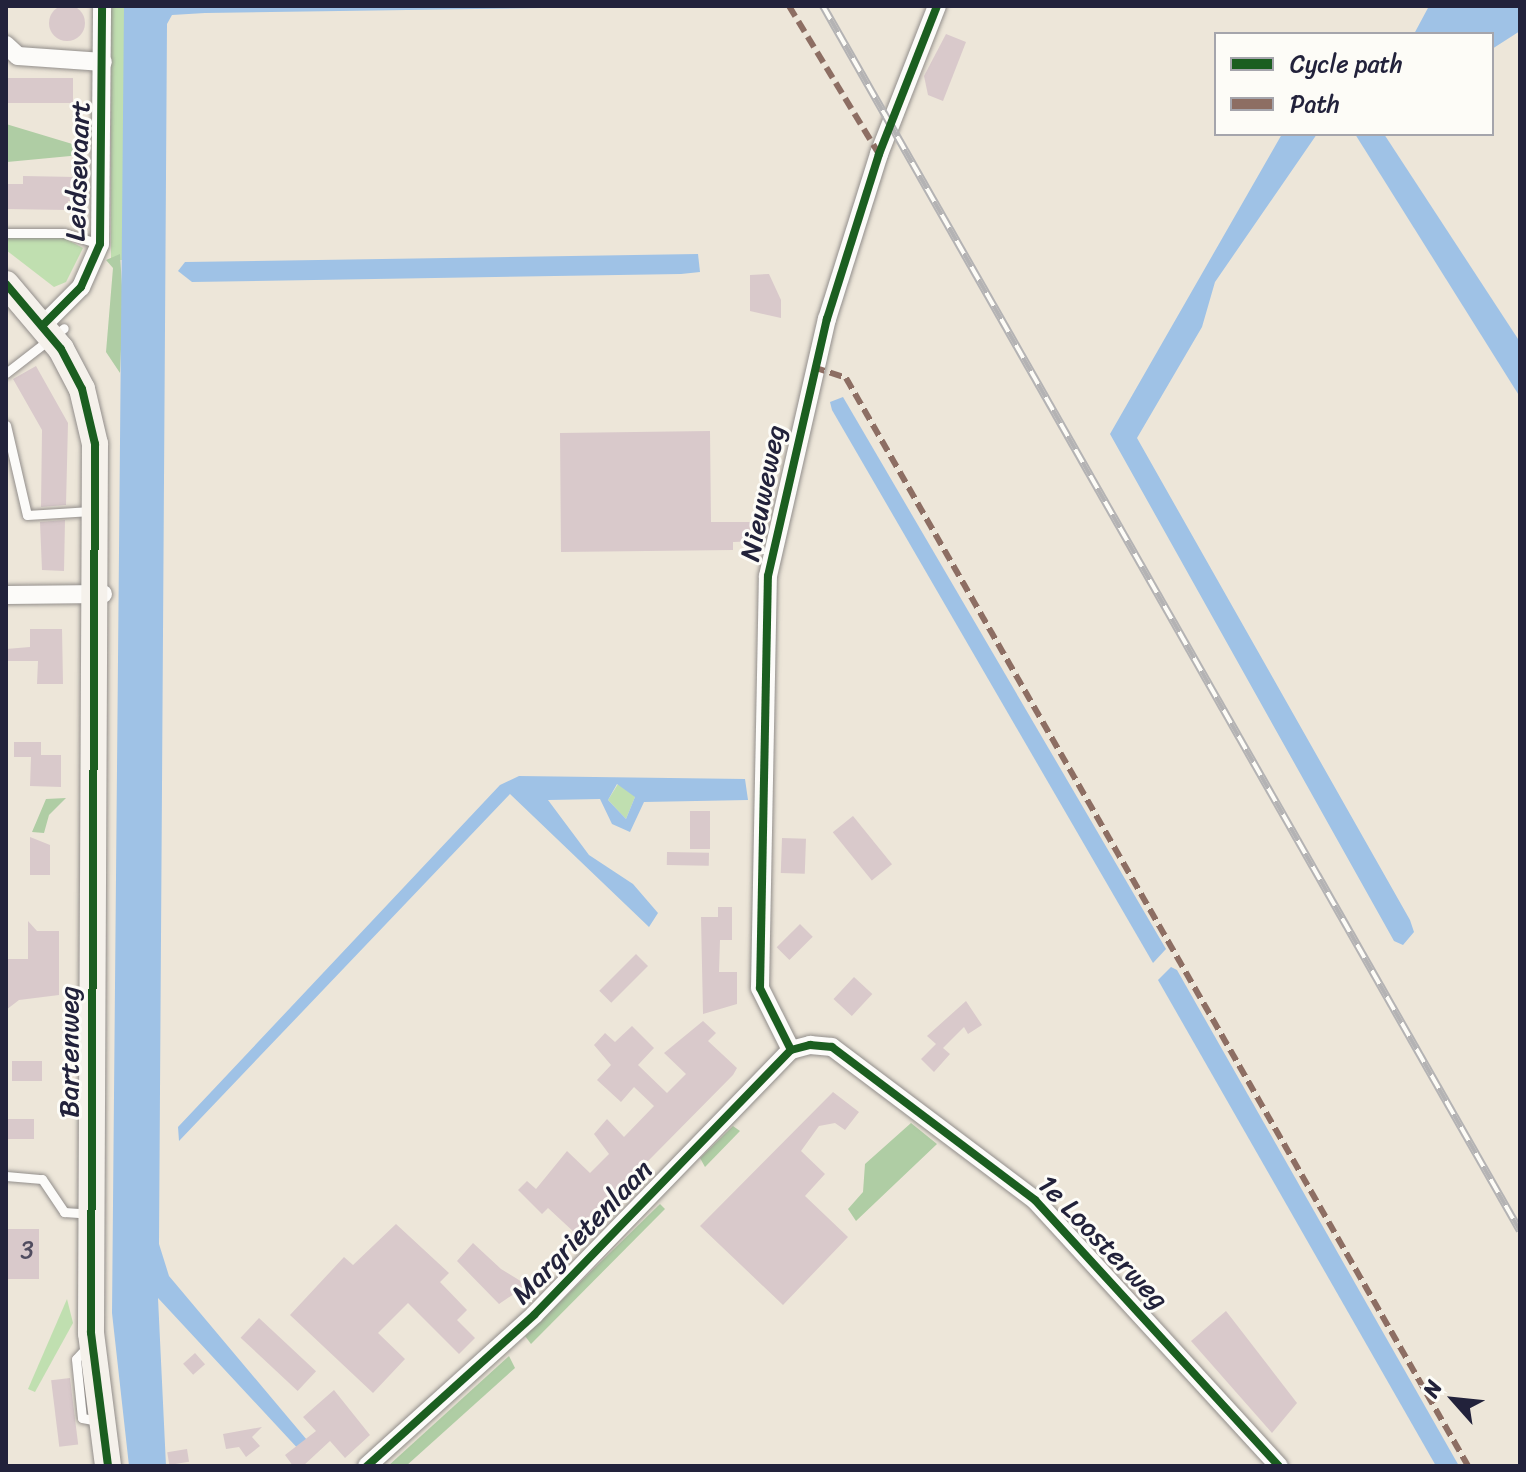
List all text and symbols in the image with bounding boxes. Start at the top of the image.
legend [1214,32,1494,136]
text: Cycle path [1290,43,1403,85]
text: Path [1290,83,1340,125]
street label: Leidsevaart [59,100,97,242]
street label: Nieuweweg [733,422,793,564]
street label: Bartenweg [52,986,86,1118]
street label: Margrietenlaan [505,1153,659,1311]
street label: 1e Loosterweg [1031,1168,1175,1316]
house number: 3 [20,1237,34,1265]
north arrow [1414,1360,1494,1440]
text: N [1411,1373,1453,1405]

